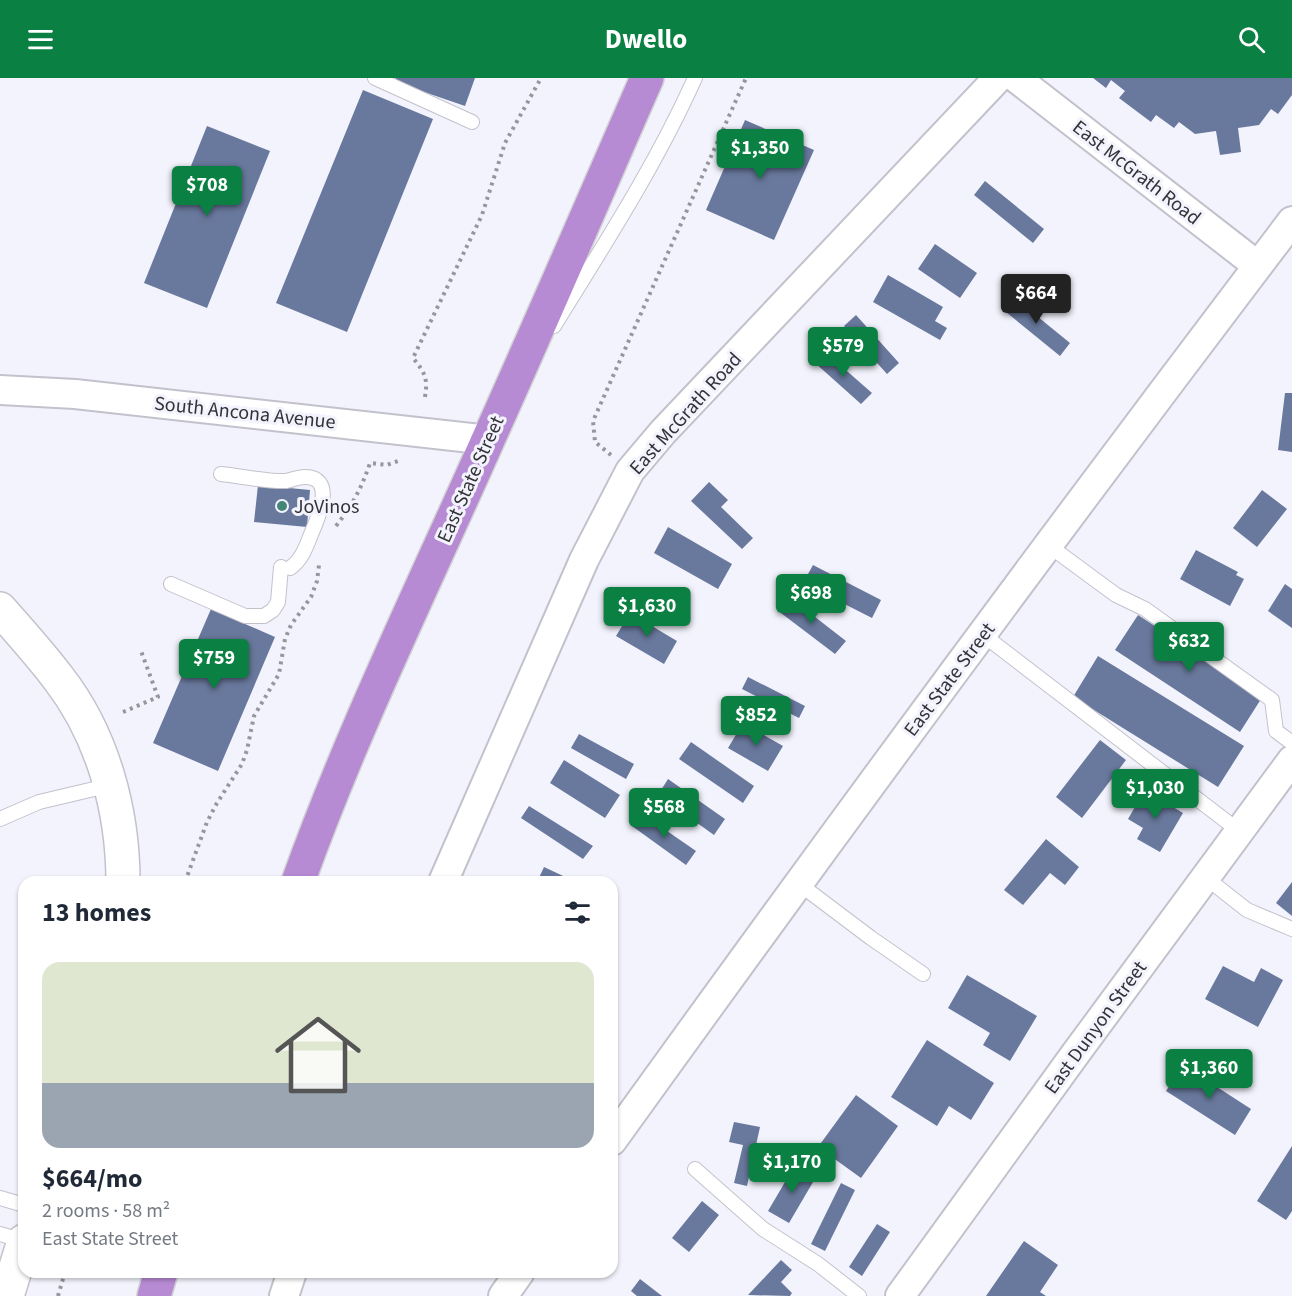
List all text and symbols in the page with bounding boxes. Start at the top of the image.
text: Dwello [605,20,687,59]
icon: menu [24,23,57,56]
icon: search [1235,23,1268,56]
street label: East McGrath Road [1066,114,1207,232]
pin: $1,350 [711,129,809,180]
text: $1,350 [731,134,789,162]
pin: $708 [171,166,243,217]
text: $708 [186,171,228,199]
pin: $664 [1000,274,1072,325]
text: $664 [1015,279,1057,307]
pin: $579 [807,327,879,378]
text: $579 [822,332,864,360]
street label: East McGrath Road [623,346,748,481]
street label: South Ancona Avenue [153,390,337,436]
street label: East State Street [430,411,512,547]
place label: JoVinos [294,493,359,521]
marker: JoVinos [275,499,289,513]
pin: $698 [775,574,847,625]
text: $698 [790,579,832,607]
pin: $1,630 [598,587,696,638]
text: $1,630 [618,592,676,620]
street label: East State Street [898,617,1002,742]
pin: $632 [1153,622,1225,673]
text: $632 [1168,627,1210,655]
pin: $759 [178,639,250,690]
text: $759 [193,644,235,672]
pin: $852 [720,696,792,747]
text: $852 [735,701,777,729]
pin: $1,030 [1106,769,1204,820]
text: $1,030 [1126,774,1184,802]
pin: $568 [628,788,700,839]
text: $568 [643,793,685,821]
text: 13 homes [42,894,151,931]
icon: filters [561,896,594,929]
street label: East Dunyon Street [1038,955,1154,1100]
icon: home [264,1001,372,1109]
pin: $1,360 [1160,1049,1258,1100]
text: $1,360 [1180,1054,1238,1082]
pin: $1,170 [743,1143,841,1194]
text: $1,170 [763,1148,821,1176]
text: $664/mo [42,1160,142,1197]
text: 2 rooms · 58 m² [42,1197,170,1225]
text: East State Street [42,1225,178,1253]

